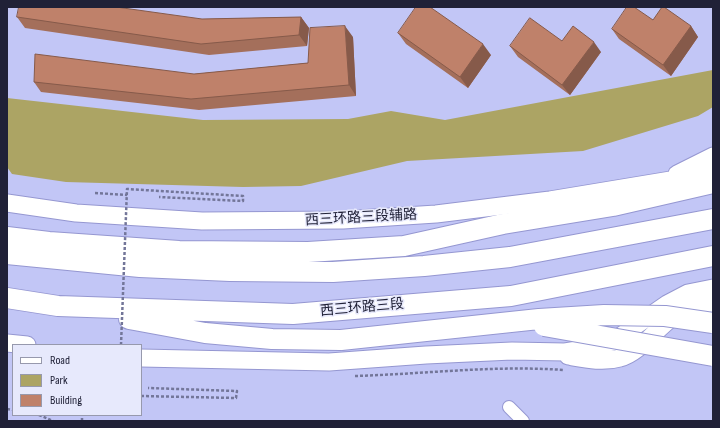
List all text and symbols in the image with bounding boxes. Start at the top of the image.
street label: 西三环路三段辅路 [305,207,417,229]
street label: 西三环路三段 [319,296,405,320]
legend [12,344,142,416]
text: Road [50,353,70,368]
text: Park [50,373,68,388]
text: Building [50,393,82,408]

